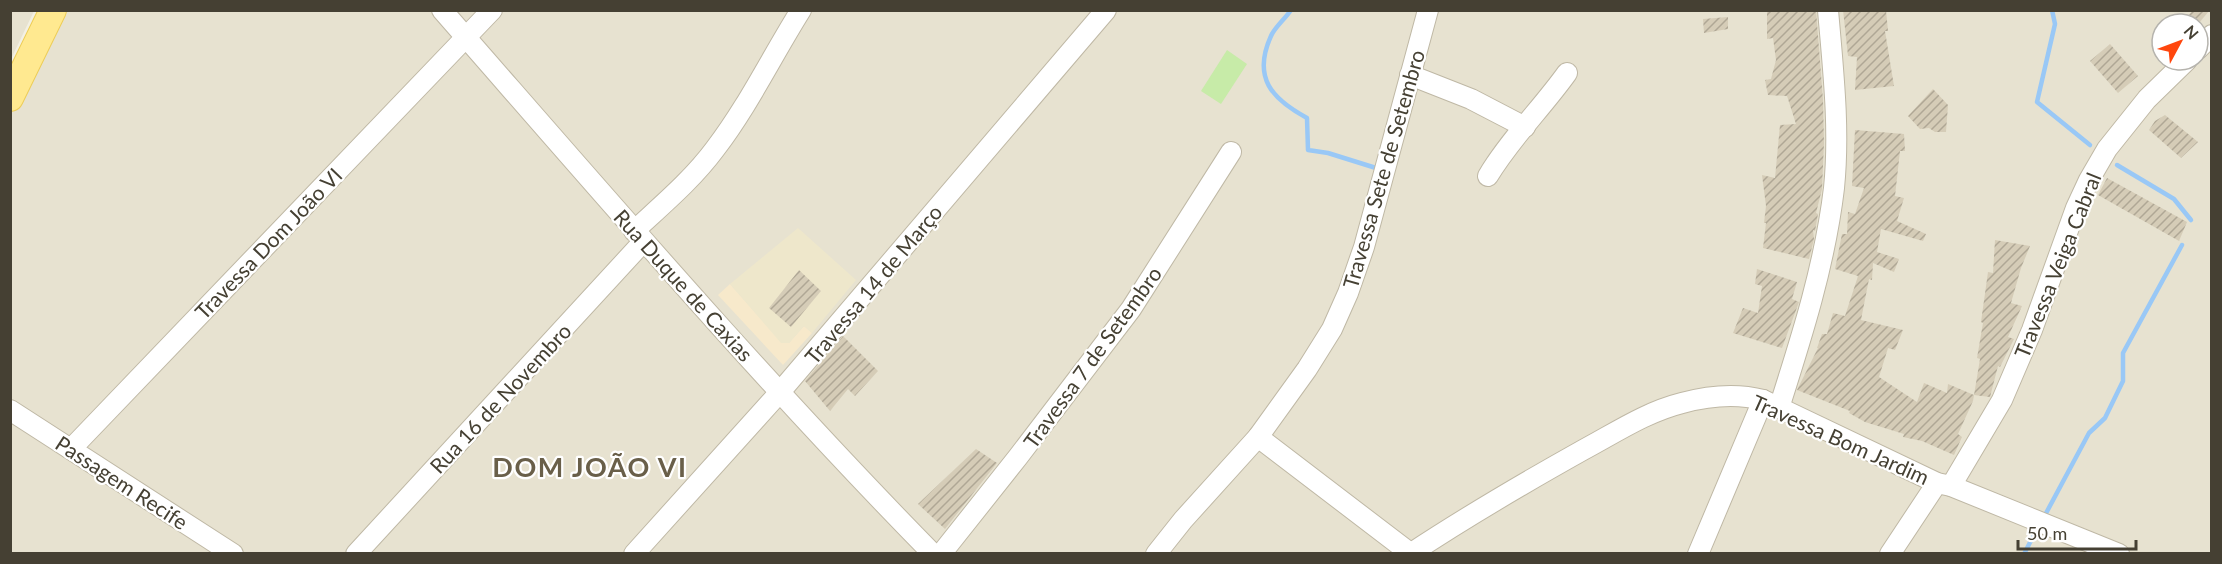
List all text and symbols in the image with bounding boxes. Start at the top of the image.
north arrow [2150,12,2210,72]
text: N [2180,21,2203,43]
street label: Travessa Sete de Setembro [1337,47,1429,291]
street label: Travessa Dom João VI [189,162,347,324]
street label: Travessa Veiga Cabral [2008,169,2106,361]
street label: Travessa 14 de Março [799,199,947,369]
street label: Rua Duque de Caxias [609,204,759,366]
street label: Travessa 7 de Setembro [1018,261,1166,453]
street label: Rua 16 de Novembro [424,318,576,478]
street label: Travessa Bom Jardim [1749,389,1933,489]
street label: Passagem Recife [51,430,193,534]
district label: DOM JOÃO VI [492,450,688,483]
scale bar [2018,513,2136,551]
text: 50 m [2027,522,2067,544]

